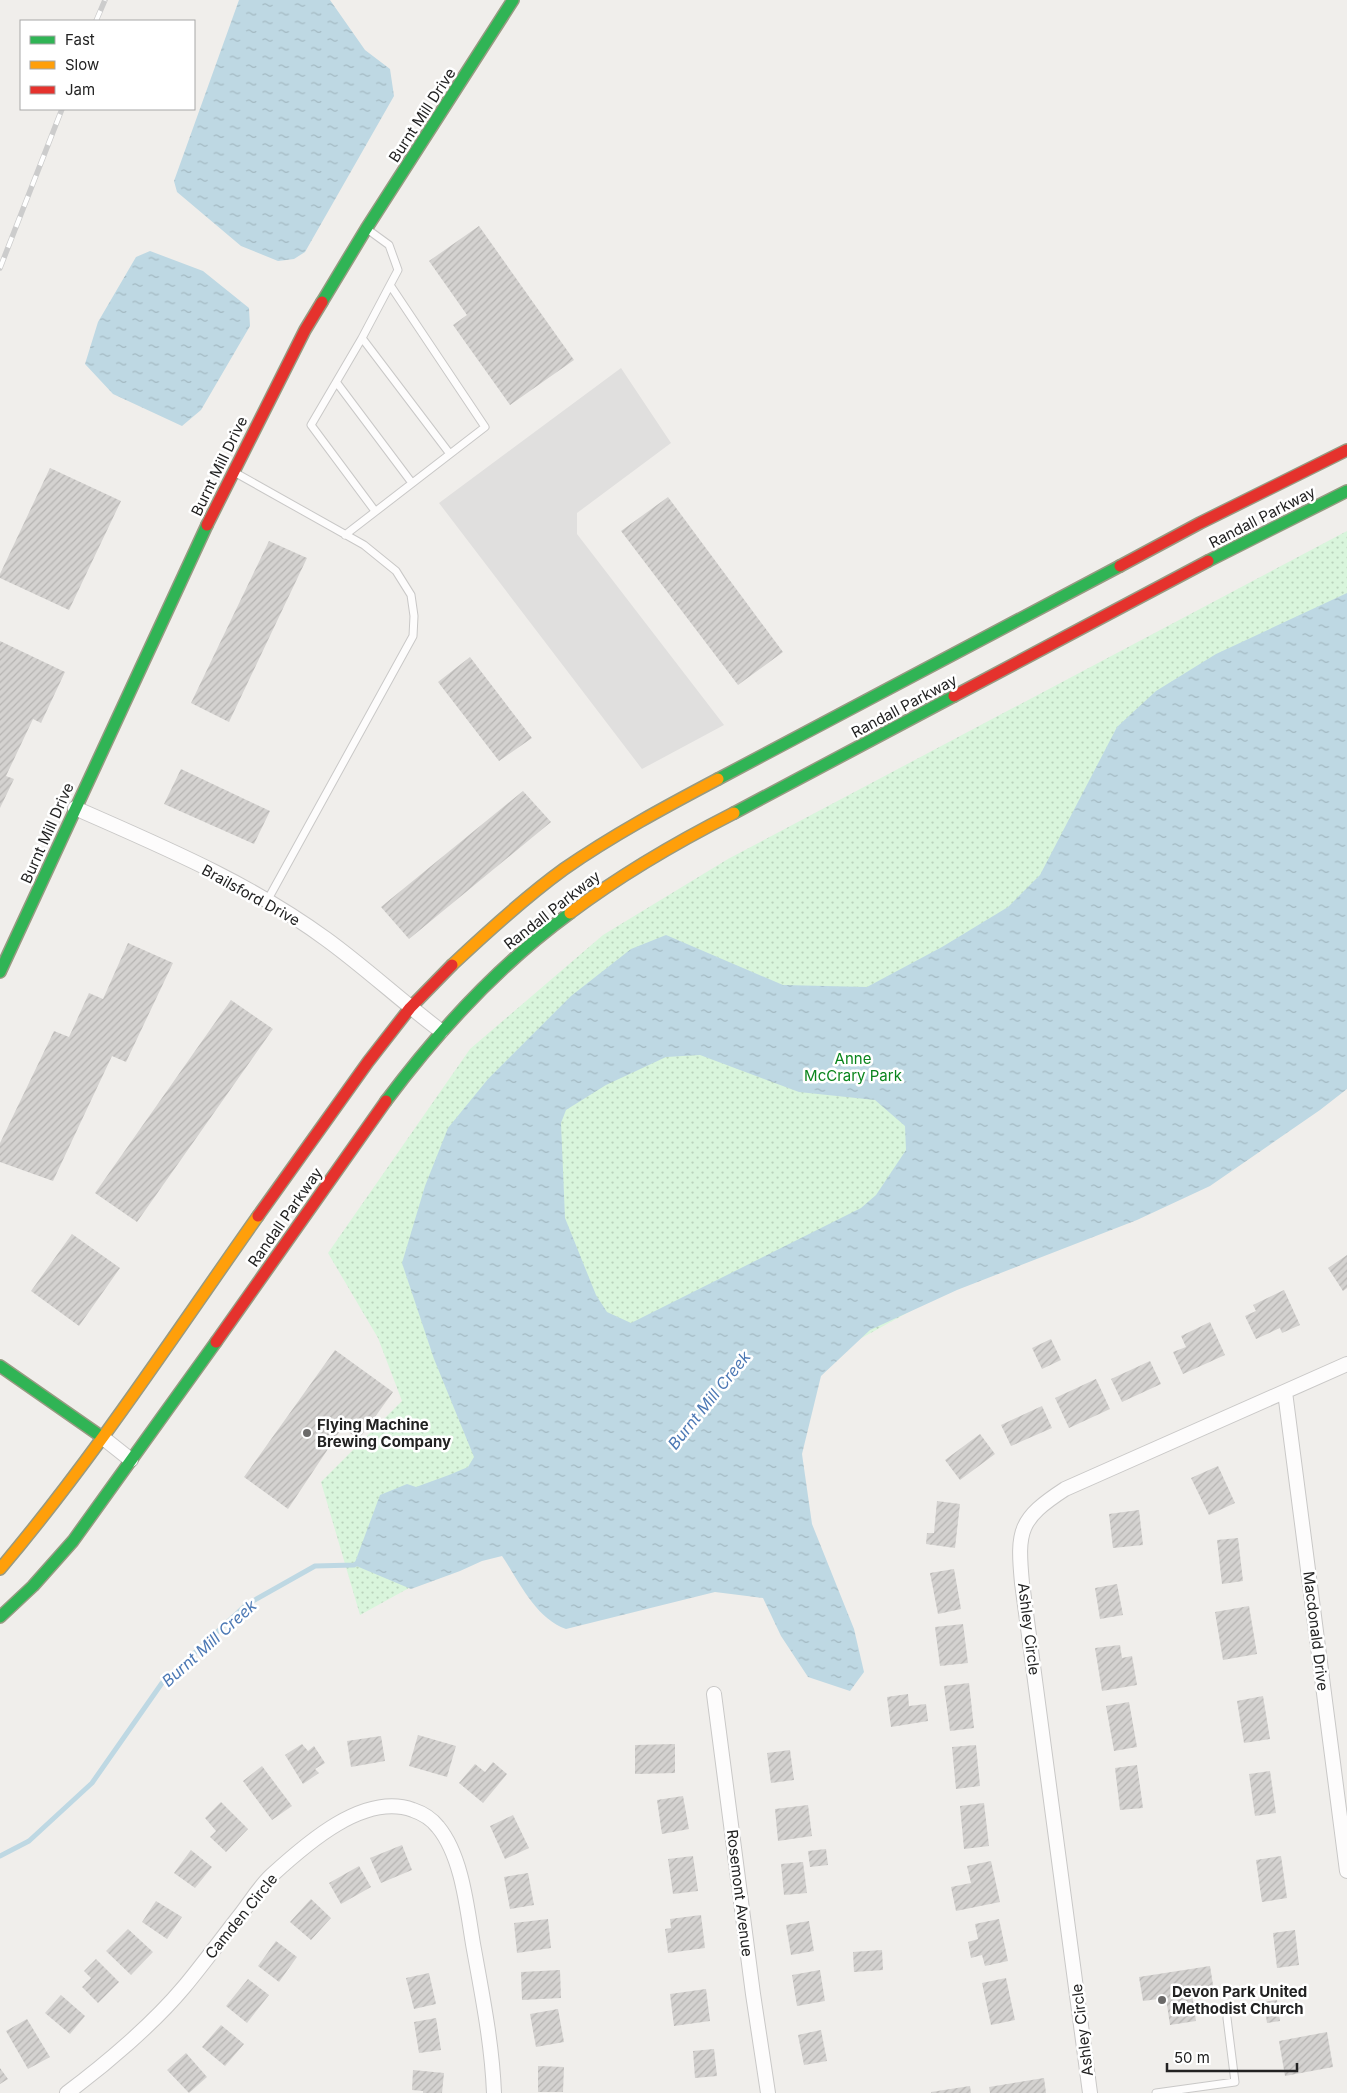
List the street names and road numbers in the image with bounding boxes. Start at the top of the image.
street label: Burnt Mill Drive [384,64,460,166]
street label: Burnt Mill Drive [187,413,251,519]
street label: Randall Parkway [1206,482,1319,552]
street label: Randall Parkway [848,670,961,742]
street label: Burnt Mill Drive [16,780,78,886]
street label: Brailsford Drive [199,860,303,930]
street label: Randall Parkway [500,866,604,953]
street label: Randall Parkway [244,1163,327,1270]
street label: Macdonald Drive [1299,1570,1333,1692]
street label: Ashley Circle [1014,1582,1044,1676]
street label: Rosemont Avenue [723,1828,757,1958]
street label: Camden Circle [201,1869,281,1963]
street label: Ashley Circle [1067,1983,1097,2077]

